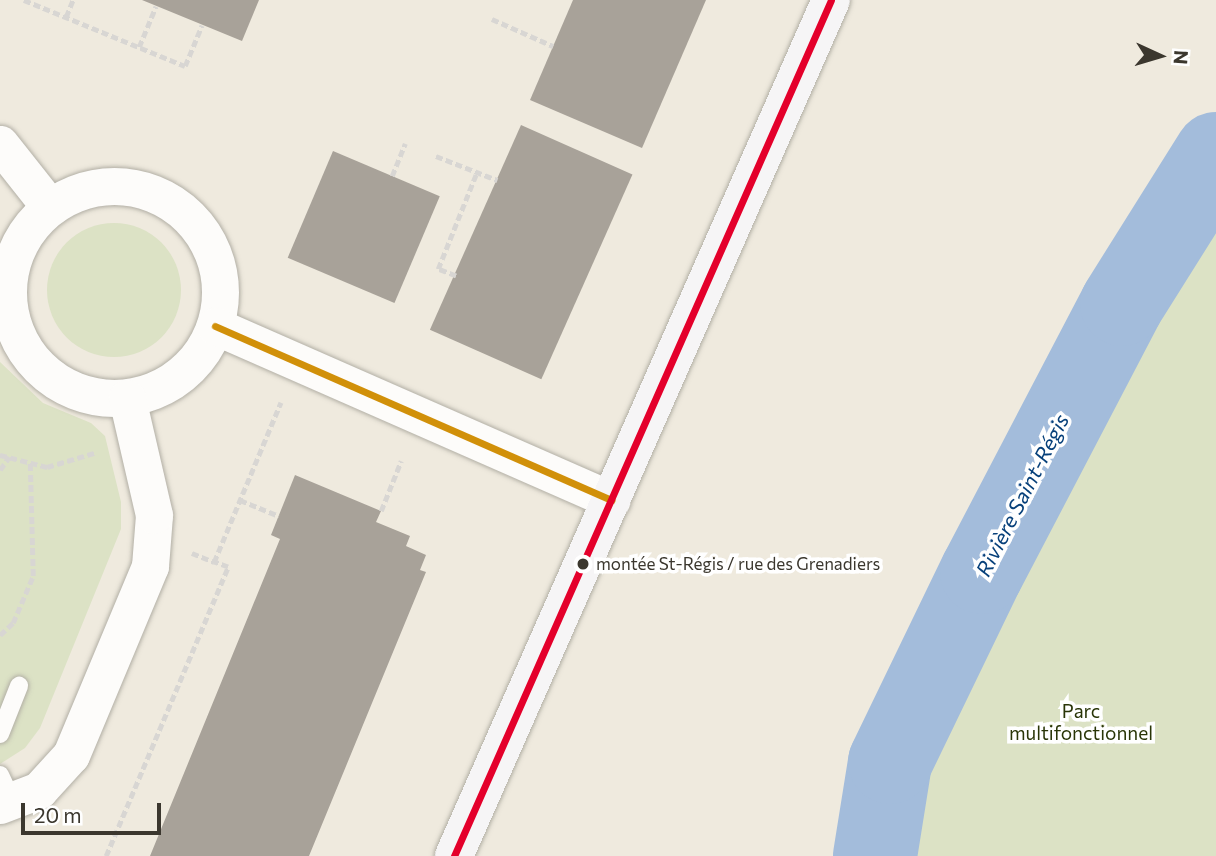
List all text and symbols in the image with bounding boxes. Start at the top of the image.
north arrow [1125,21,1195,91]
text: N [1169,50,1193,65]
water label: Rivière Saint-Régis [970,410,1074,580]
place label: montée St-Régis / rue des Grenadiers [596,554,880,574]
marker: montée St-Régis / rue des Grenadiers [576,557,590,571]
park label: Parc multifonctionnel [1009,700,1153,744]
scale bar [24,790,164,834]
text: 20 m [34,802,82,827]

